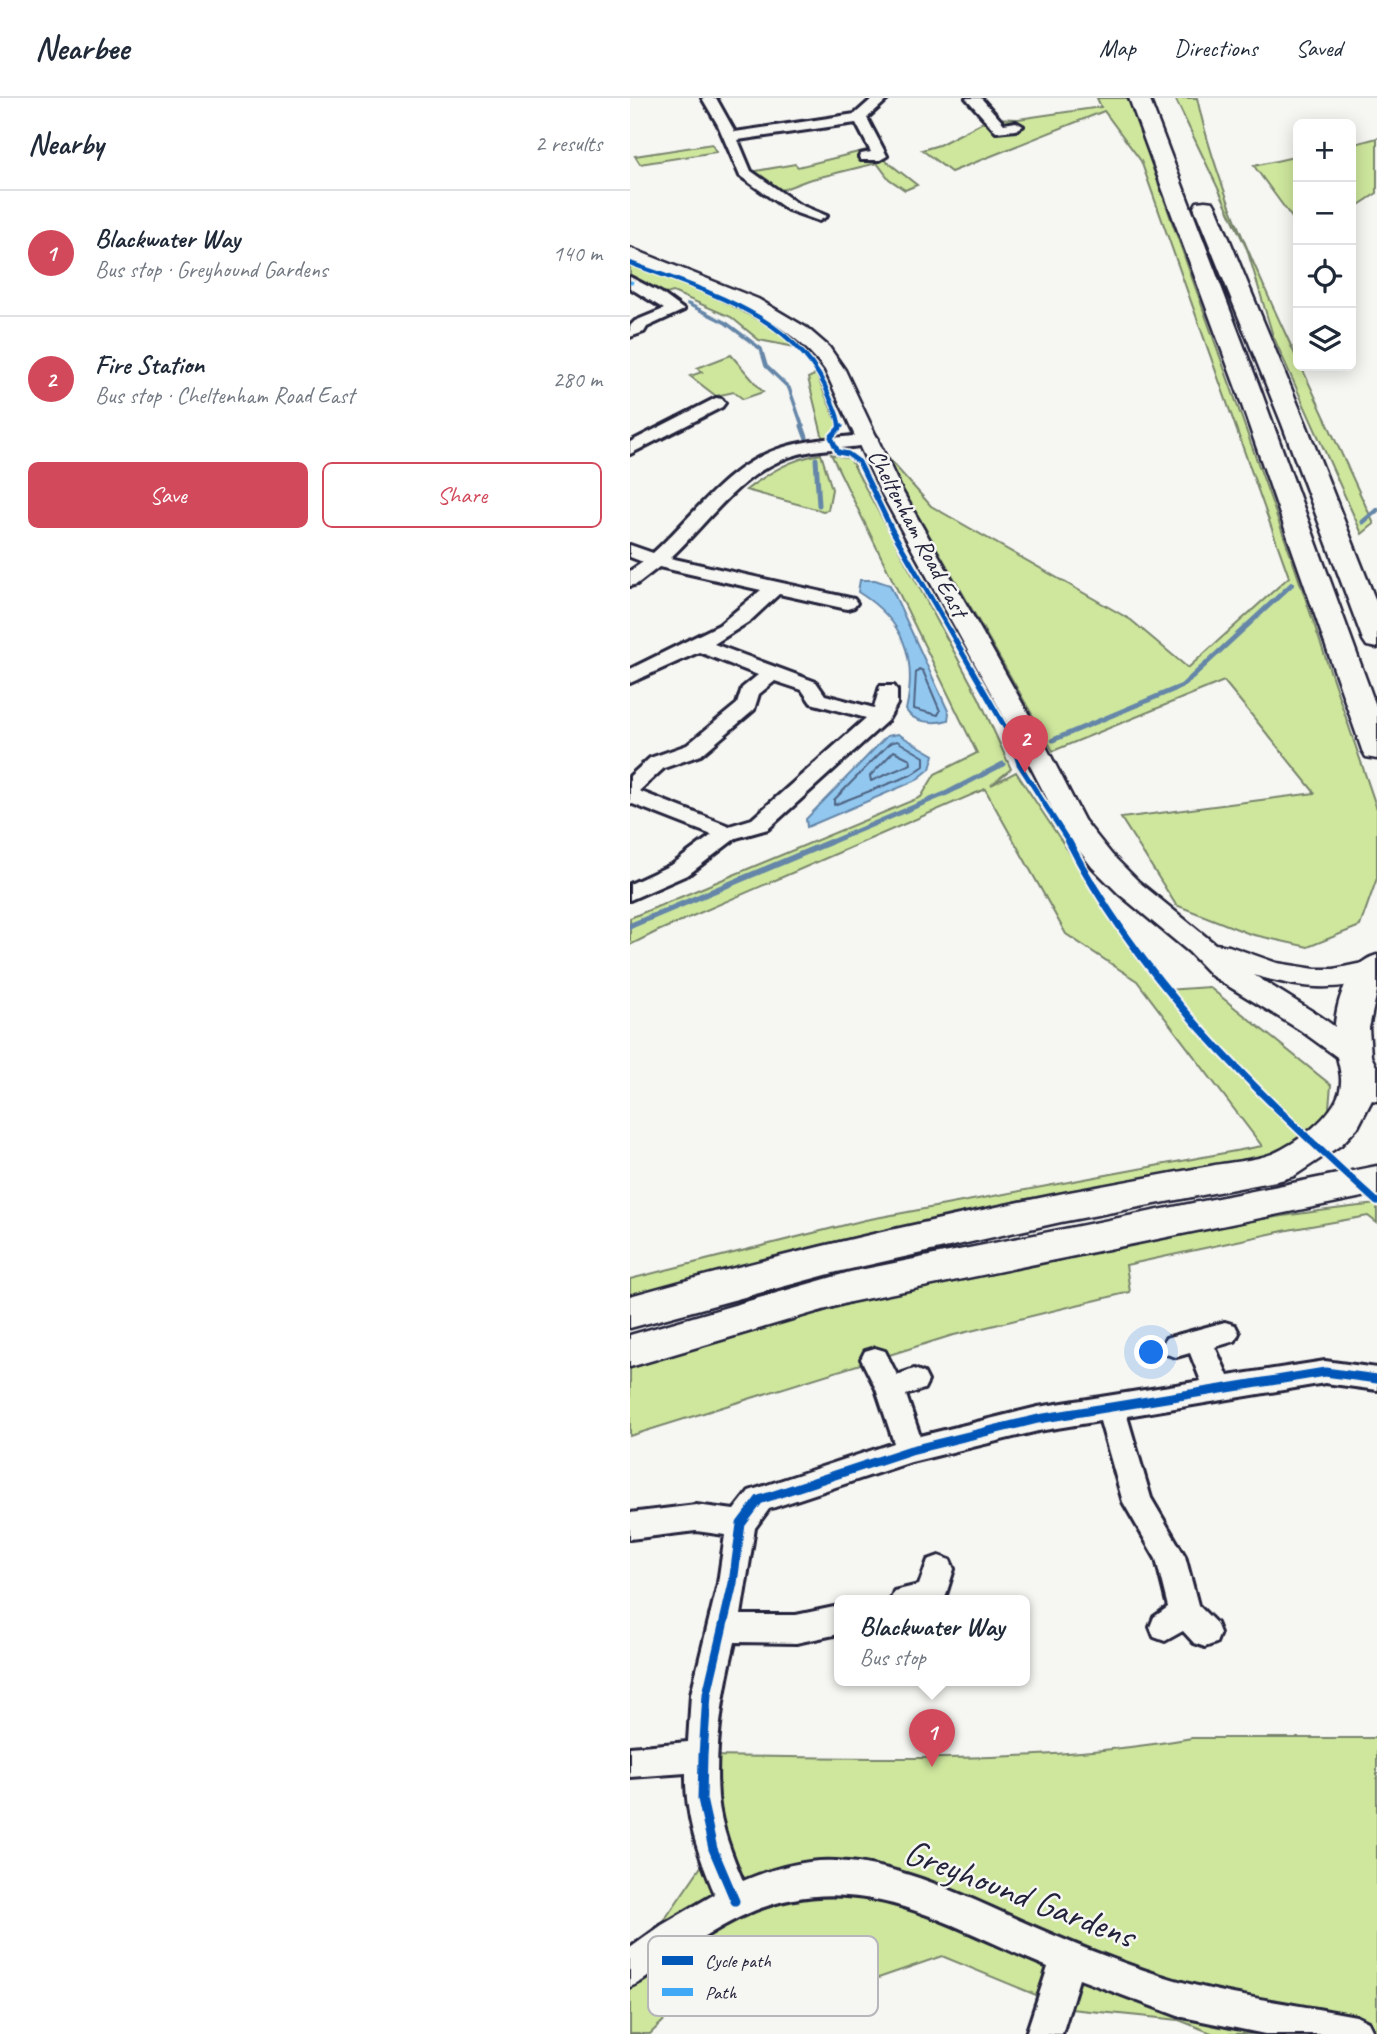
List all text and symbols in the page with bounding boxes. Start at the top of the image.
text: Nearbee [35,27,129,69]
text: Map [1099,33,1136,63]
text: Directions [1174,33,1257,63]
text: Saved [1295,33,1342,63]
map controls [1293,119,1356,371]
button: + [1293,119,1356,182]
text: Nearby [28,125,104,163]
text: 2 results [535,129,602,158]
button: − [1293,182,1356,245]
text: Blackwater Way [95,222,240,255]
text: 1 [46,239,56,268]
text: 140 m [553,239,602,268]
button: locate [1293,245,1356,308]
text: Bus stop · Greyhound Gardens [95,255,328,284]
button: layers [1293,308,1356,371]
text: Fire Station [95,348,204,381]
text: 2 [46,365,56,394]
text: 280 m [553,365,602,394]
text: Bus stop · Cheltenham Road East [95,381,354,410]
street label: Cheltenham Road East [861,444,976,625]
button: Save [28,462,308,528]
button: Share [322,462,602,528]
pin: 2 [1002,715,1048,773]
your location [1134,1335,1168,1369]
popup [834,1595,1030,1686]
text: Blackwater Way [860,1610,1004,1643]
text: Bus stop [860,1643,926,1672]
pin: 1 [909,1709,955,1767]
street label: Greyhound Gardens [898,1828,1145,1960]
legend [648,1936,878,2016]
text: Cycle path [705,1949,771,1973]
text: Path [705,1981,738,2005]

